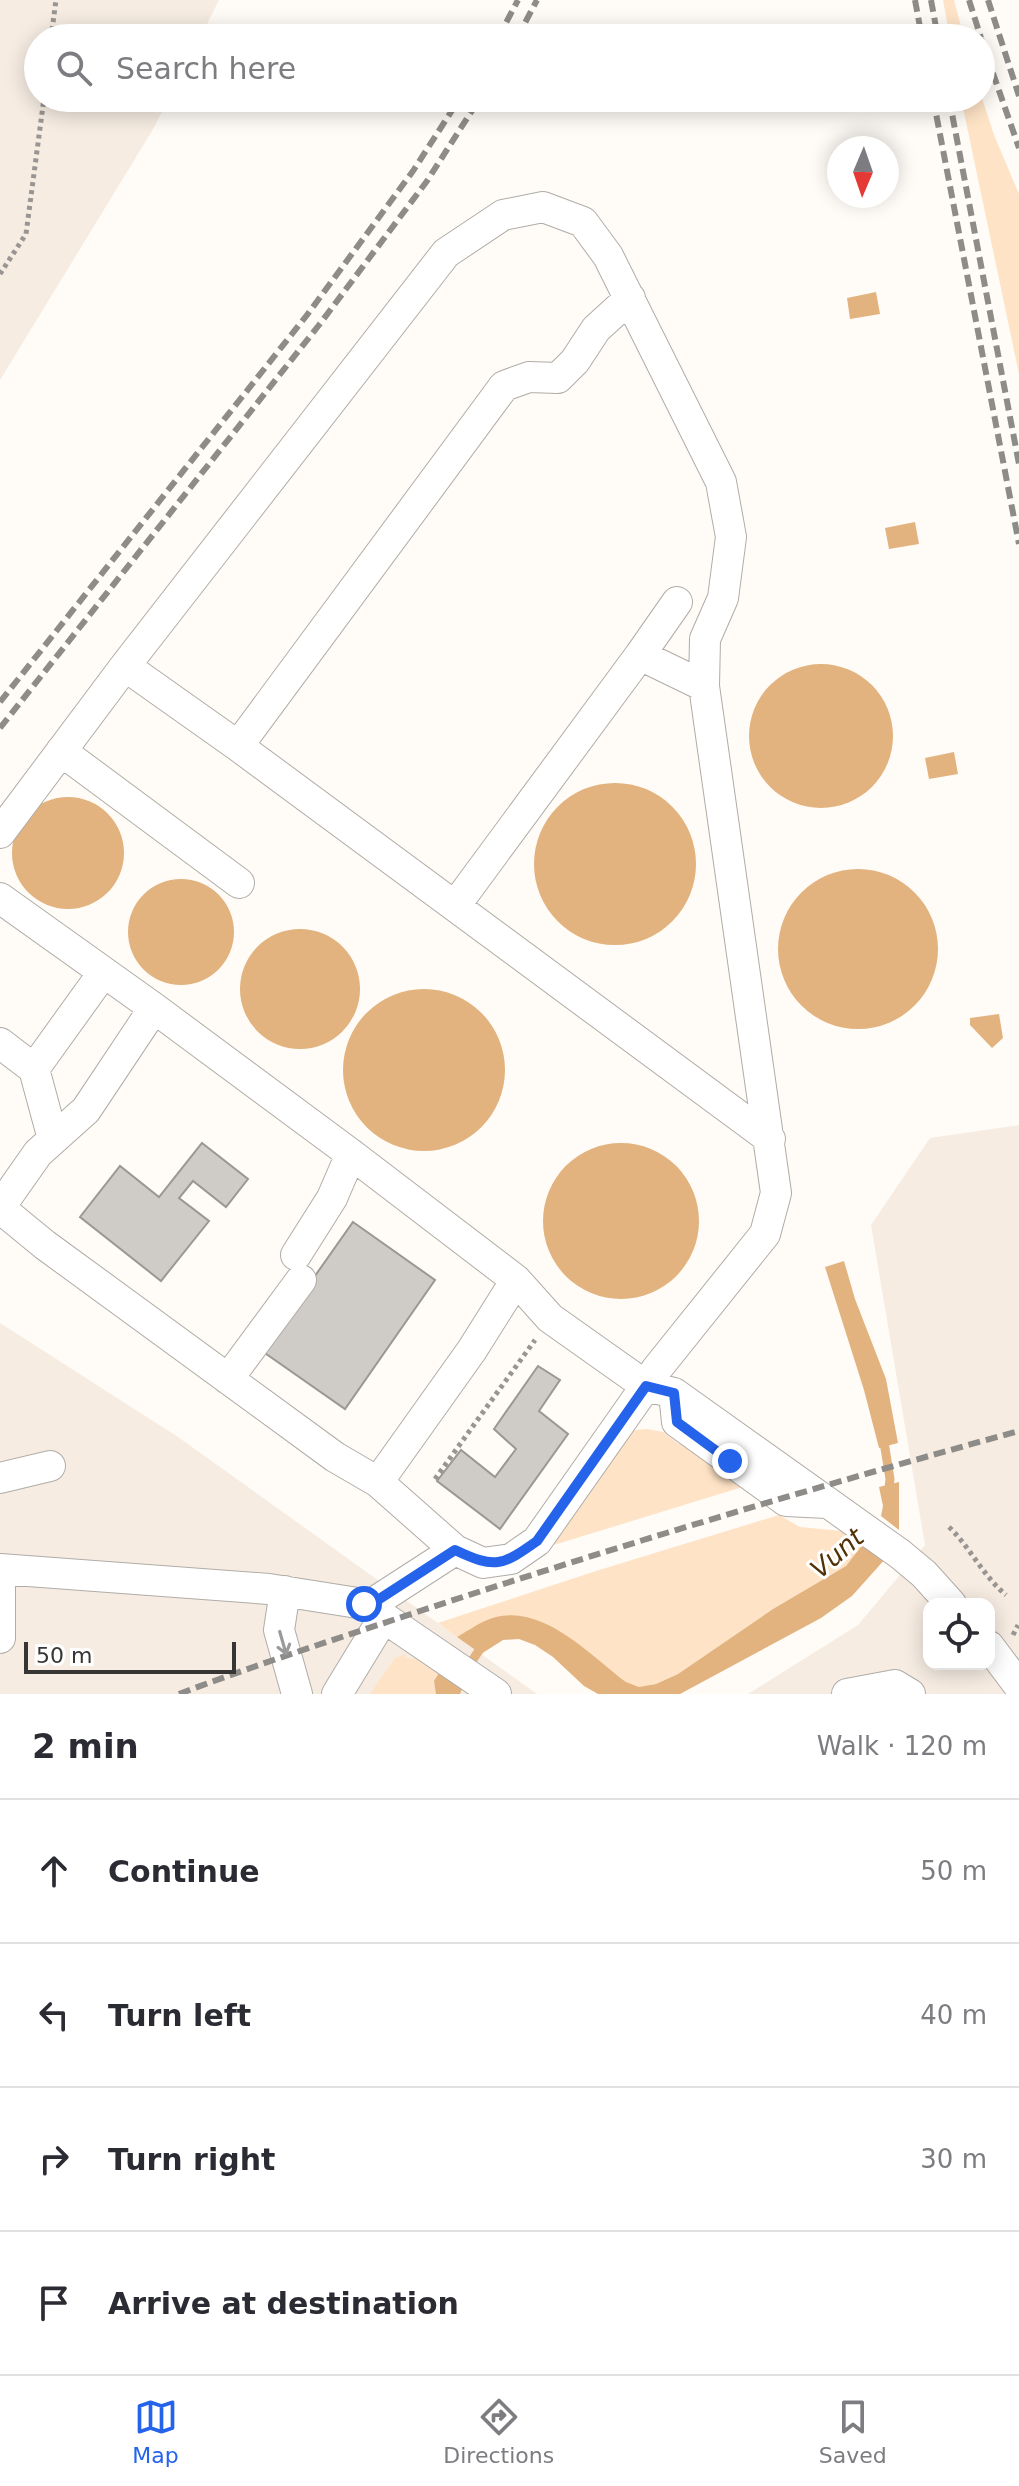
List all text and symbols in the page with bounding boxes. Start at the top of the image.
search box [24,24,995,112]
icon: search [52,46,96,90]
text: Search here [116,51,296,86]
north arrow [827,136,899,208]
route end [712,1443,748,1479]
water label: Vunt [804,1521,870,1584]
route start [346,1586,382,1622]
map controls [923,1598,995,1670]
button: locate [923,1598,995,1670]
one-way arrow [276,1629,291,1655]
scale bar [24,1638,236,1674]
text: 50 m [36,1643,92,1668]
text: 2 min [32,1726,139,1766]
text: Walk · 120 m [817,1731,987,1761]
icon: ahead [32,1849,76,1893]
text: Continue [108,1854,260,1889]
text: 50 m [920,1856,987,1886]
icon: left [32,1993,76,2037]
text: Turn left [108,1998,251,2033]
text: 40 m [920,2000,987,2030]
icon: right [32,2137,76,2181]
text: Turn right [108,2142,275,2177]
text: 30 m [920,2144,987,2174]
icon: arrive [32,2281,76,2325]
text: Arrive at destination [108,2286,459,2321]
tab: Map [132,2395,179,2468]
tab: Directions [443,2395,554,2468]
tab: Saved [819,2395,887,2468]

